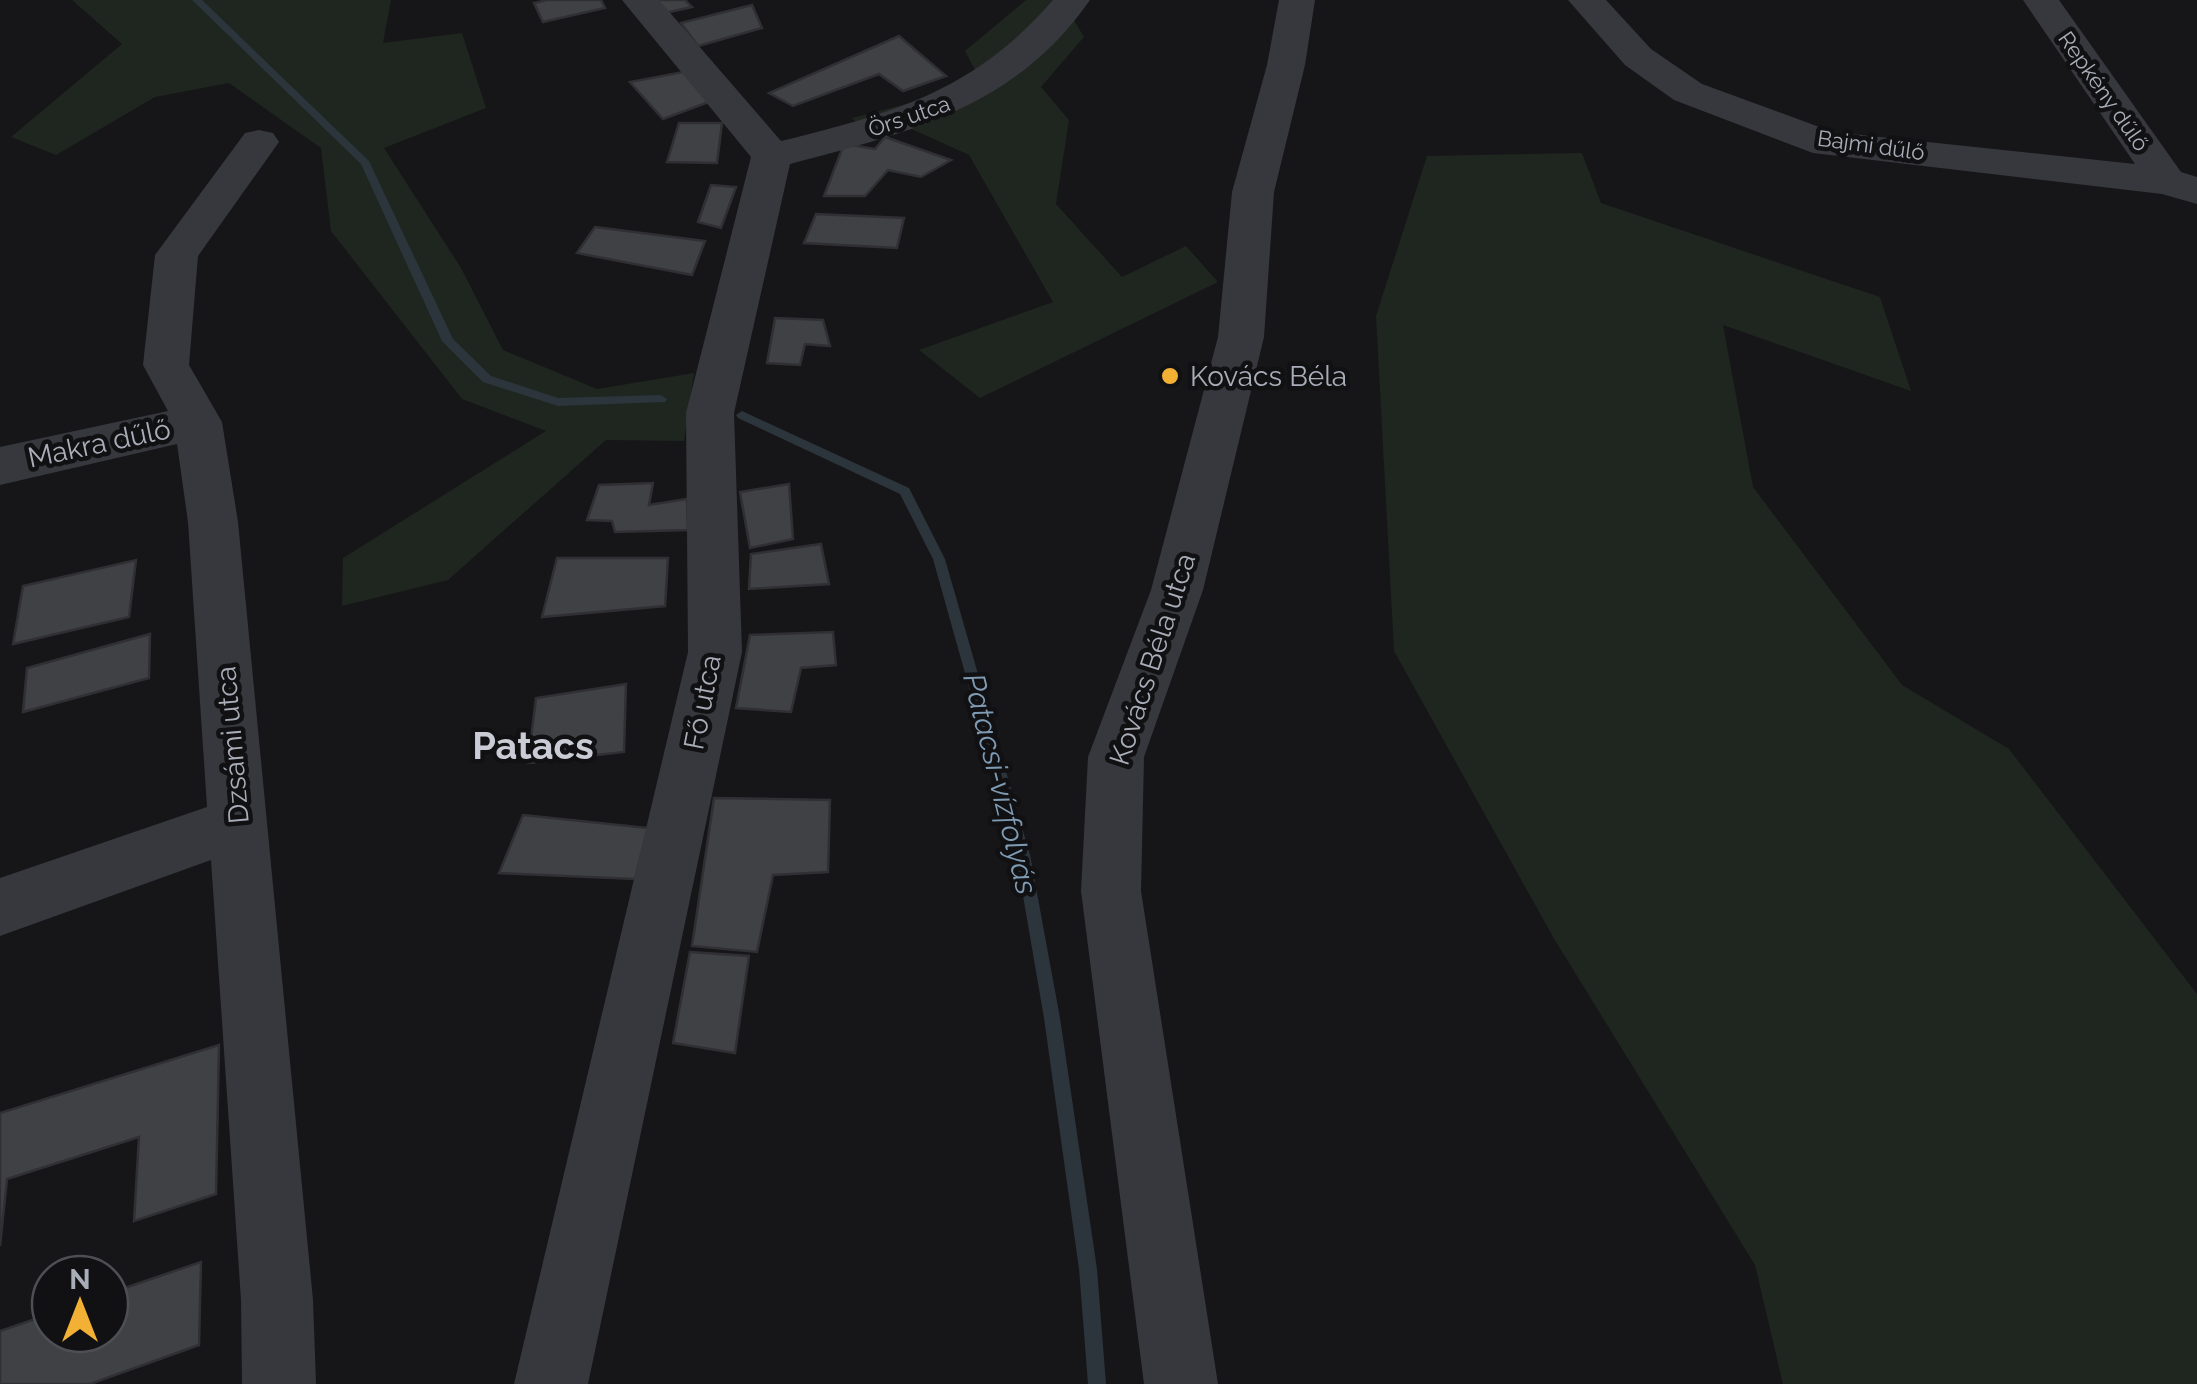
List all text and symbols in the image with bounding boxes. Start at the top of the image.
street label: Repkény dűlő [2053,26,2155,156]
street label: Örs utca [865,90,953,142]
street label: Bajmi dűlő [1816,125,1926,165]
place label: Kovács Béla [1190,360,1347,393]
marker: Kovács Béla [1159,365,1181,387]
street label: Makra dűlő [25,412,173,475]
street label: Kovács Béla utca [1103,549,1202,769]
street label: Fő utca [677,652,728,752]
street label: Dzsámi utca [209,665,256,825]
water label: Patacsi-vízfolyás [956,670,1045,898]
district label: Patacs [472,723,594,768]
north arrow [30,1254,130,1354]
text: N [69,1263,91,1296]

